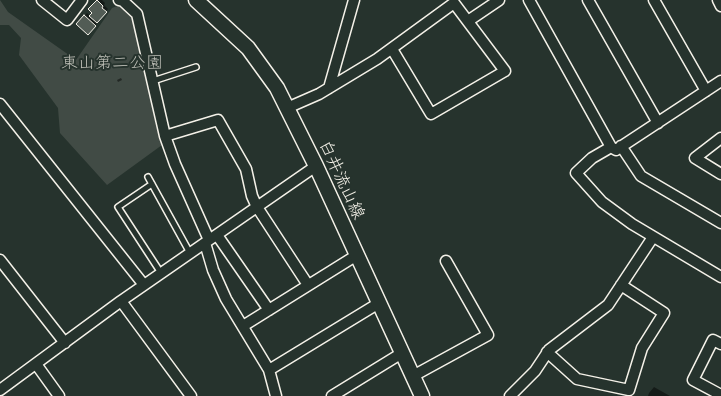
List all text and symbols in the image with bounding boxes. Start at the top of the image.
park label: 東山第二公園 [61,54,163,74]
street label: 白井流山線 [314,137,368,223]

